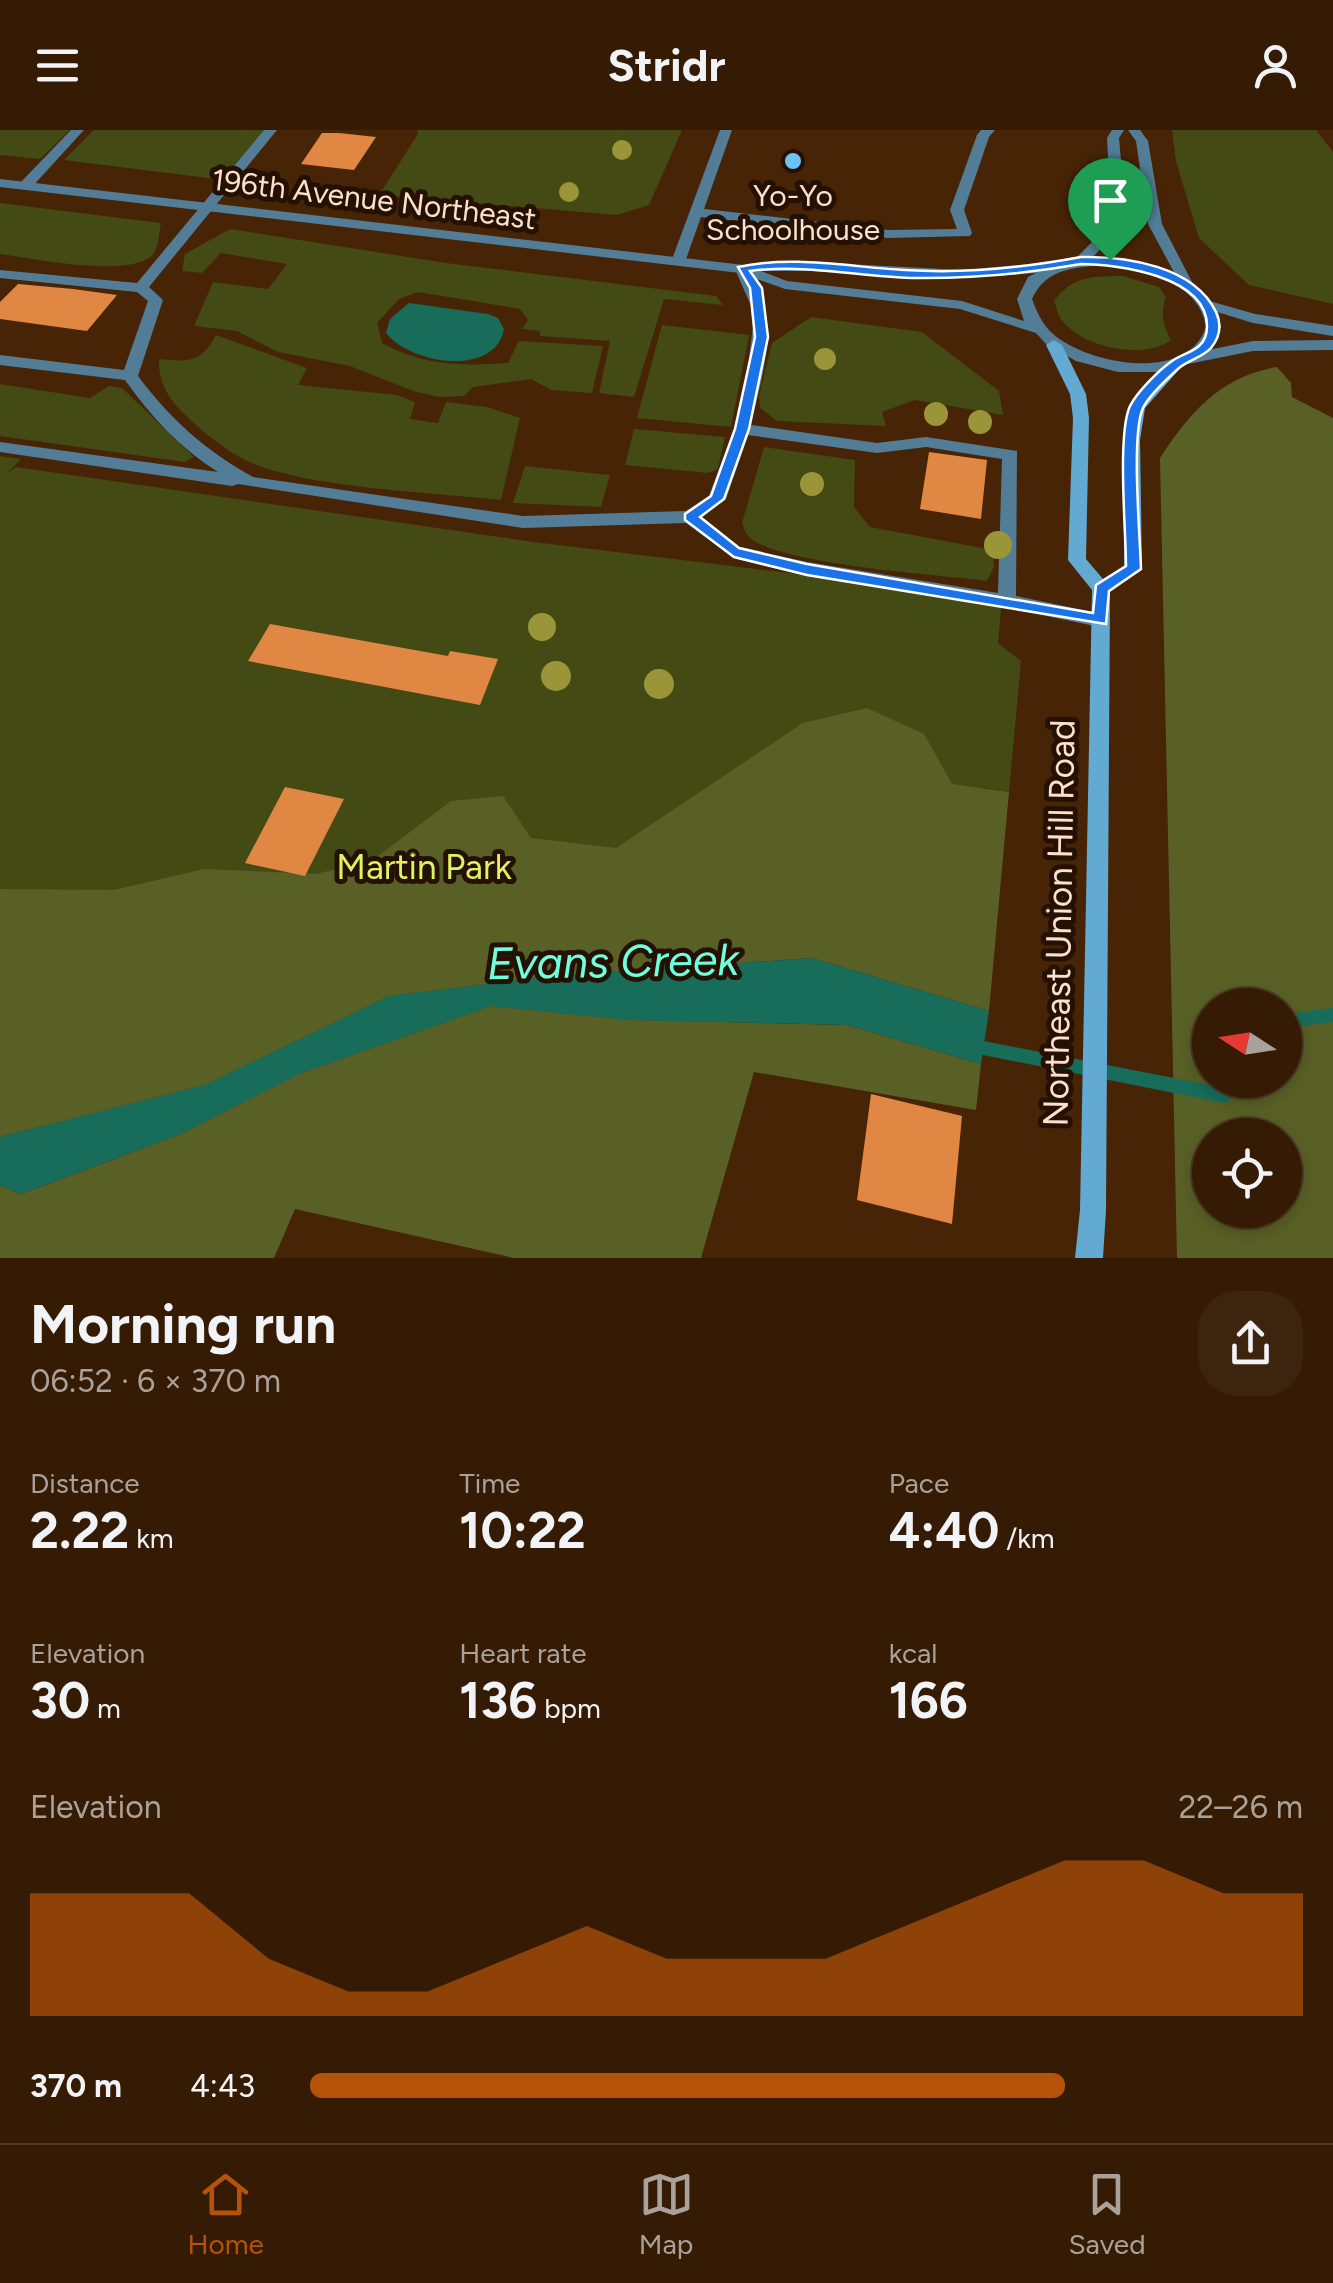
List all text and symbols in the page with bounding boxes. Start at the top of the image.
icon: menu [30,38,85,93]
text: Stridr [607,38,726,92]
icon: person [1248,38,1303,93]
marker: Yo-Yo Schoolhouse [782,150,804,172]
pin [1068,158,1153,261]
street label: 196th Avenue Northeast [210,161,538,237]
icon: arrive [1083,173,1138,228]
place label: Yo-Yo Schoolhouse [706,177,880,248]
street label: Northeast Union Hill Road [1034,719,1084,1127]
park label: Martin Park [336,846,512,888]
water label: Evans Creek [486,932,741,990]
north arrow [1192,988,1302,1098]
map controls [1192,988,1302,1228]
button: locate [1192,1118,1302,1228]
text: Morning run [30,1291,336,1357]
button: share [1198,1291,1303,1396]
text: 06:52 · 6 × 370 m [30,1362,281,1400]
text: Distance [30,1466,140,1500]
text: Time [459,1466,520,1500]
text: Pace [889,1466,949,1500]
text: 2.22 [30,1500,129,1561]
text: 10:22 [459,1500,586,1561]
text: 4:40 [889,1500,999,1561]
text: km [129,1521,174,1555]
text: /km [999,1521,1055,1555]
text: Elevation [30,1636,145,1670]
text: Heart rate [459,1636,586,1670]
text: kcal [889,1636,938,1670]
text: 30 [30,1670,90,1731]
text: 136 [459,1670,537,1731]
text: 166 [889,1670,968,1731]
text: m [90,1691,121,1725]
text: bpm [537,1691,601,1725]
text: Elevation [30,1788,162,1826]
text: 22–26 m [1178,1788,1303,1826]
text: 370 m [30,2067,122,2105]
text: 4:43 [190,2067,255,2105]
tab: Home [187,2167,264,2261]
tab: Map [639,2167,694,2261]
tab: Saved [1068,2167,1146,2261]

